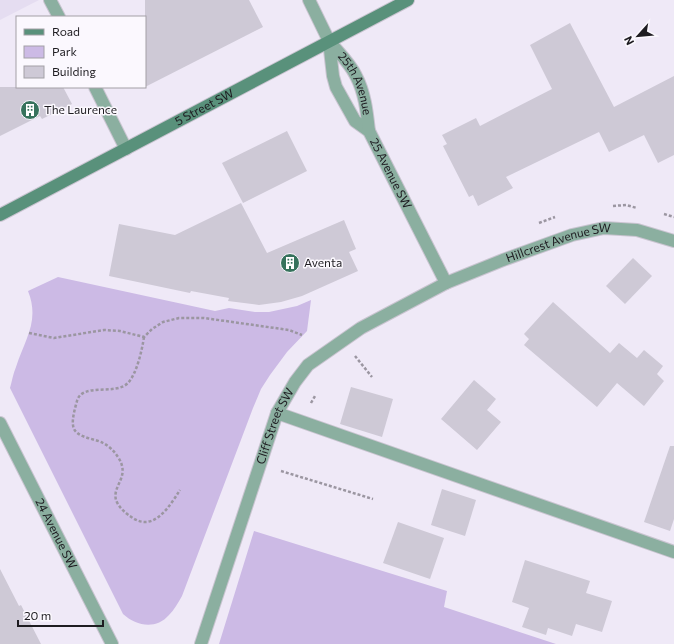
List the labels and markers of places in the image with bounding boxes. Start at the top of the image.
building icon: The Laurence [19,99,41,121]
place label: The Laurence [44,102,117,116]
building icon: Aventa [279,252,301,274]
place label: Aventa [304,255,342,269]

